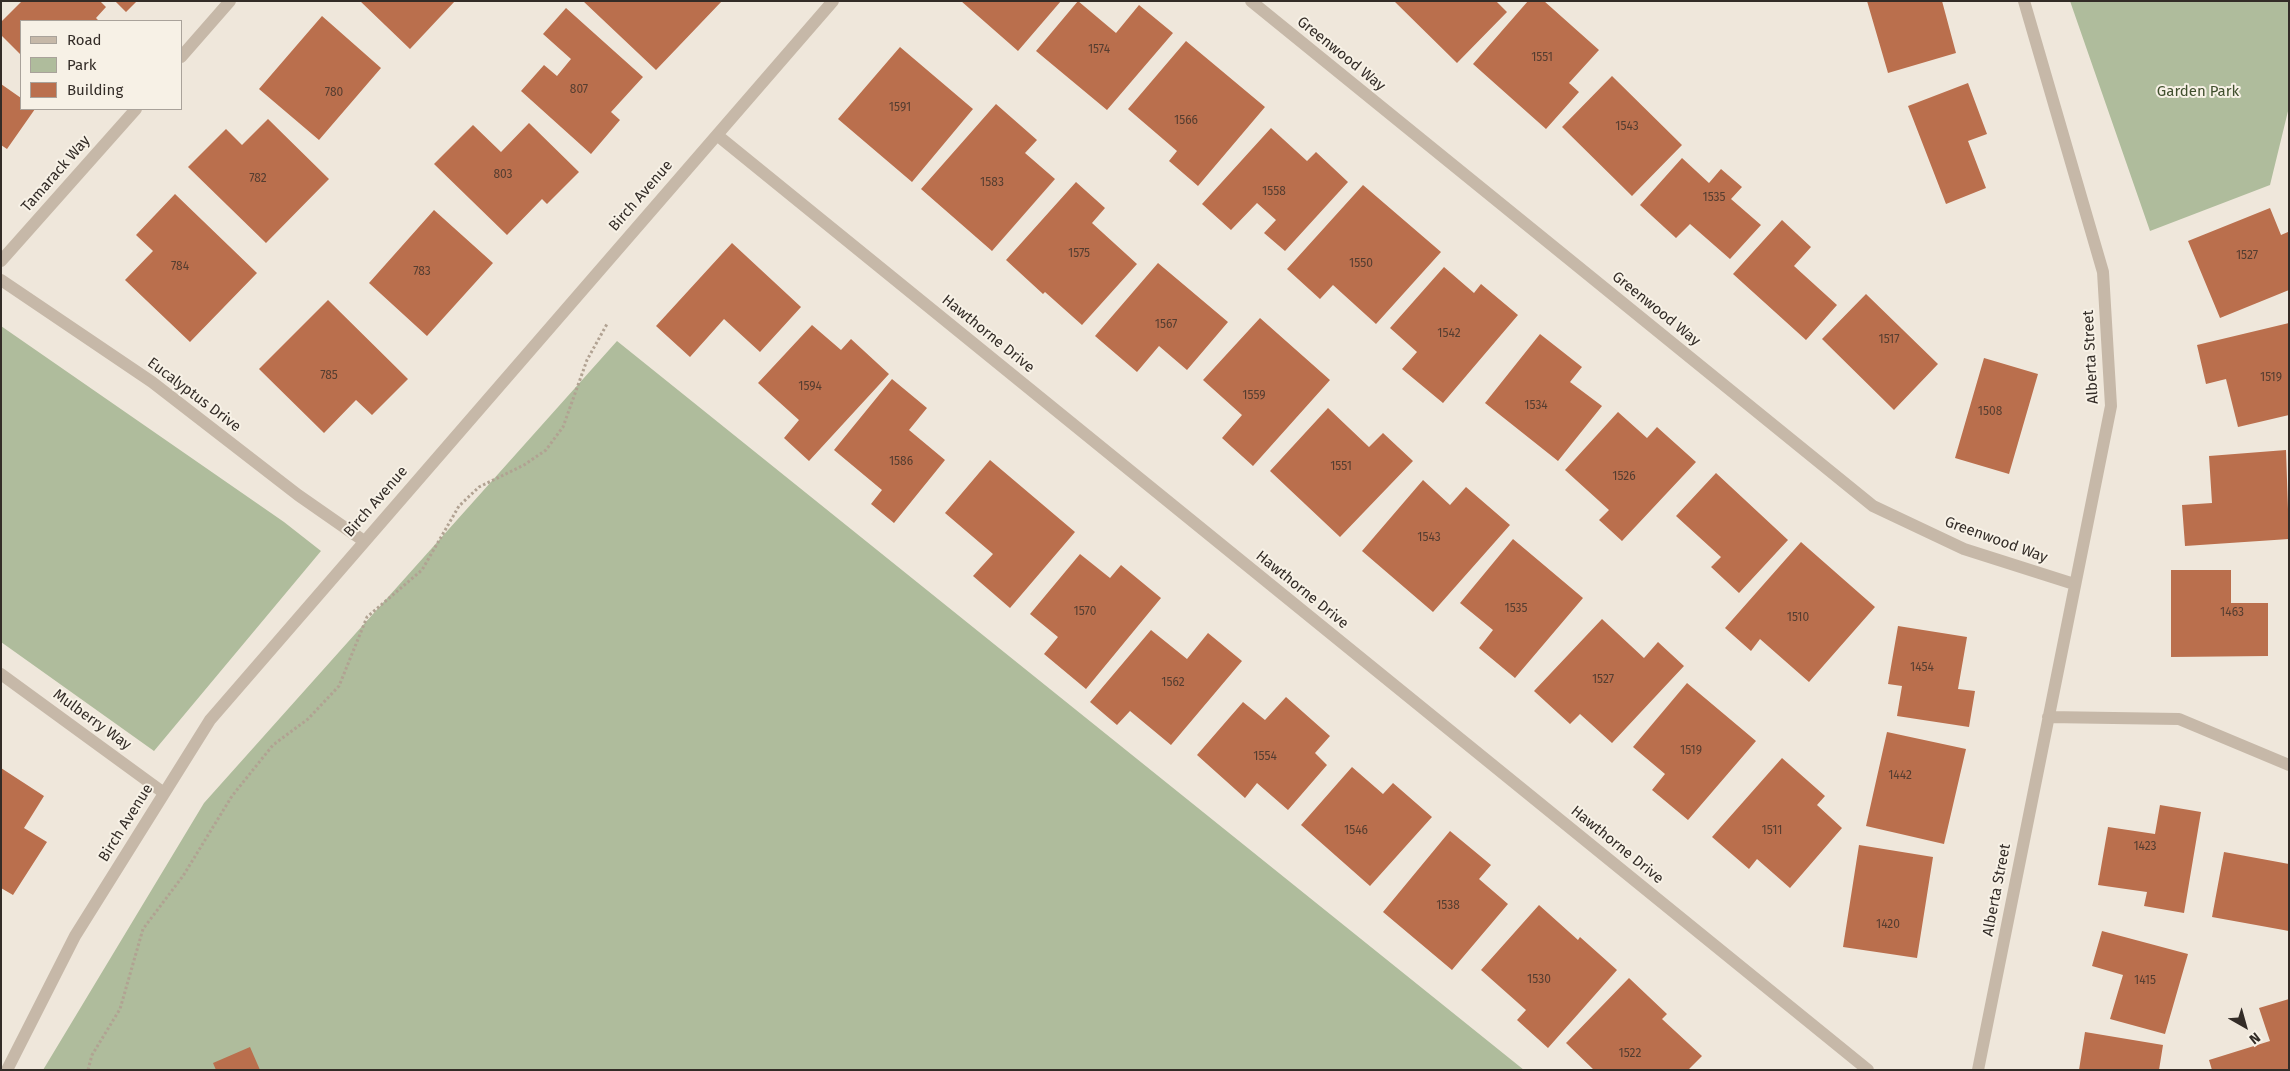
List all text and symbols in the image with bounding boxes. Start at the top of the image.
street label: Greenwood Way [1293,13,1389,95]
legend [20,20,182,110]
text: Road [67,31,102,49]
house number: 1574 [1088,43,1110,57]
house number: 1551 [1531,51,1553,65]
text: Park [67,56,97,74]
text: Building [67,81,123,99]
house number: 807 [570,83,588,97]
park label: Garden Park [2157,83,2239,101]
house number: 780 [325,86,343,100]
house number: 1591 [889,101,911,115]
house number: 1566 [1174,114,1198,128]
house number: 1543 [1615,120,1639,134]
street label: Tamarack Way [18,132,94,216]
street label: Birch Avenue [605,157,677,235]
house number: 803 [493,168,513,182]
house number: 782 [249,172,267,186]
house number: 1583 [980,176,1004,190]
house number: 1558 [1262,185,1286,199]
house number: 1535 [1702,191,1726,205]
house number: 1575 [1068,247,1090,261]
house number: 1527 [2236,249,2258,263]
house number: 1550 [1349,257,1373,271]
house number: 784 [171,260,189,274]
house number: 783 [413,265,431,279]
street label: Greenwood Way [1608,268,1704,350]
street label: Hawthorne Drive [938,291,1038,377]
street label: Alberta Street [2080,310,2102,404]
house number: 1567 [1155,318,1177,332]
house number: 1542 [1437,327,1461,341]
house number: 1517 [1878,333,1900,347]
street label: Eucalyptus Drive [144,354,244,436]
house number: 785 [320,369,338,383]
house number: 1519 [2260,371,2282,385]
house number: 1594 [798,380,822,394]
house number: 1559 [1242,389,1266,403]
house number: 1534 [1524,399,1548,413]
house number: 1508 [1978,405,2002,419]
house number: 1586 [889,455,913,469]
house number: 1551 [1330,460,1352,474]
street label: Birch Avenue [340,463,412,541]
house number: 1526 [1612,470,1636,484]
street label: Greenwood Way [1942,513,2050,567]
house number: 1543 [1417,531,1441,545]
street label: Hawthorne Drive [1252,547,1352,633]
house number: 1535 [1504,602,1528,616]
house number: 1570 [1074,605,1096,619]
house number: 1463 [2220,606,2244,620]
house number: 1510 [1787,611,1809,625]
house number: 1454 [1910,661,1934,675]
house number: 1527 [1592,673,1614,687]
house number: 1562 [1161,676,1185,690]
street label: Mulberry Way [49,686,135,754]
house number: 1519 [1680,744,1702,758]
house number: 1554 [1253,750,1277,764]
house number: 1442 [1888,769,1912,783]
street label: Birch Avenue [95,781,157,865]
street label: Hawthorne Drive [1567,802,1667,888]
house number: 1546 [1344,824,1368,838]
house number: 1511 [1762,824,1782,838]
house number: 1423 [2133,840,2157,854]
street label: Alberta Street [1979,842,2015,938]
house number: 1538 [1436,899,1460,913]
house number: 1420 [1876,918,1900,932]
house number: 1530 [1527,973,1551,987]
house number: 1415 [2134,974,2156,988]
north arrow [2220,1001,2270,1051]
text: N [2246,1029,2263,1048]
house number: 1522 [1619,1047,1641,1061]

